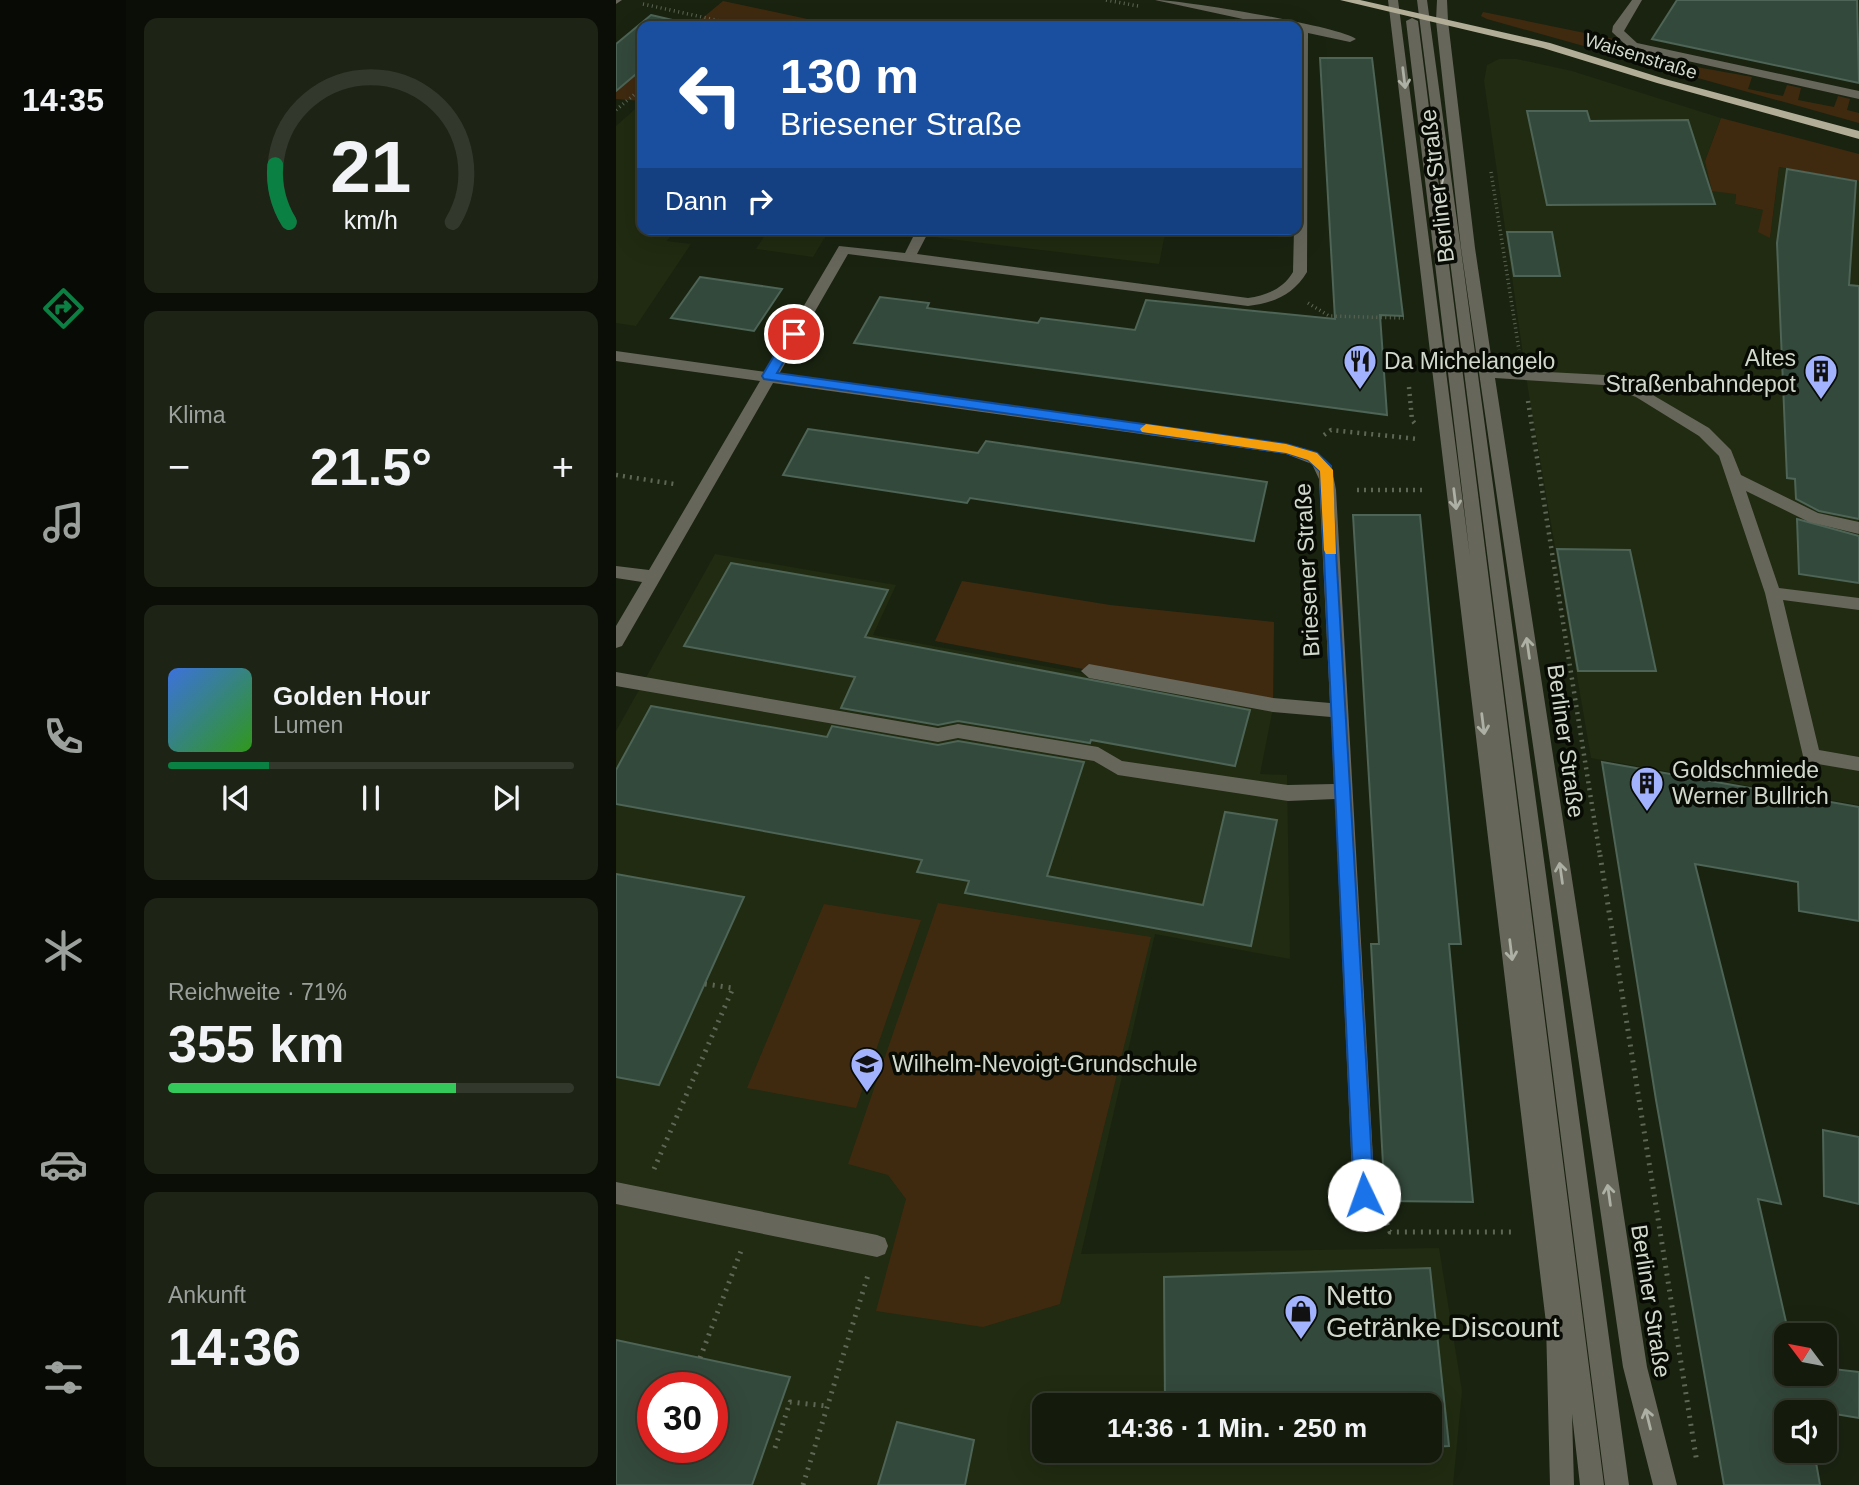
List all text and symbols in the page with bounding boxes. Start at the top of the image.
street label: Waisenstraße [1582,29,1700,83]
icon: left [665,49,756,140]
text: 130 m [780,49,919,103]
one-way arrow [1397,66,1410,89]
text: 14:35 [22,82,104,118]
text: Briesener Straße [780,106,1022,142]
street label: Berliner Straße [1415,108,1459,264]
text: 21 [331,126,411,207]
icon: right [741,182,779,220]
text: Dann [665,186,727,216]
text: km/h [344,206,398,234]
icon: directions [39,284,88,333]
pin [764,304,824,364]
icon: arrive [775,315,813,353]
restaurant icon: Da Michelangelo [1341,342,1379,391]
place label: Altes Straßenbahndepot [1605,345,1797,397]
place label: Da Michelangelo [1384,348,1555,374]
building icon: Altes Straßenbahndepot [1802,352,1840,401]
text: Klima [168,402,226,428]
text: 21.5° [310,438,432,496]
text: − [168,446,190,488]
text: + [552,446,574,488]
street label: Briesener Straße [1289,483,1325,657]
one-way arrow [1449,487,1462,509]
icon: music [39,498,88,547]
one-way arrow [1521,637,1534,660]
street label: Berliner Straße [1542,663,1590,819]
text: Golden Hour [273,681,430,711]
icon: phone [39,712,88,761]
text: Lumen [273,712,343,738]
one-way arrow [1477,713,1490,735]
place label: Goldschmiede Werner Bullrich [1672,757,1829,809]
building icon: Goldschmiede Werner Bullrich [1628,764,1666,813]
icon: previous [217,779,255,817]
icon: pause [352,779,390,817]
icon: next [487,779,525,817]
one-way arrow [1554,862,1567,885]
icon: climate [39,926,88,975]
one-way arrow [1504,938,1517,961]
text: Reichweite · 71% [168,979,347,1005]
text: 355 km [168,1015,344,1073]
school or university icon: Wilhelm-Nevoigt-Grundschule [848,1045,886,1094]
place label: Wilhelm-Nevoigt-Grundschule [892,1051,1198,1077]
icon: car [39,1140,88,1189]
position arrow [1327,1158,1401,1232]
one-way arrow [1602,1184,1615,1207]
street label: Berliner Straße [1626,1223,1676,1379]
place label: Netto Getränke-Discount [1326,1280,1560,1343]
text: Ankunft [168,1282,246,1308]
shop icon: Netto Getränke-Discount [1282,1292,1320,1341]
text: 14:36 [168,1318,301,1376]
north arrow [1774,1323,1838,1386]
map controls [1774,1323,1837,1463]
icon: filters [39,1353,88,1402]
speed limit sign: 30 [637,1372,728,1463]
button: sound [1774,1400,1837,1463]
one-way arrow [1641,1408,1654,1431]
text: 14:36 · 1 Min. · 250 m [1107,1413,1367,1443]

